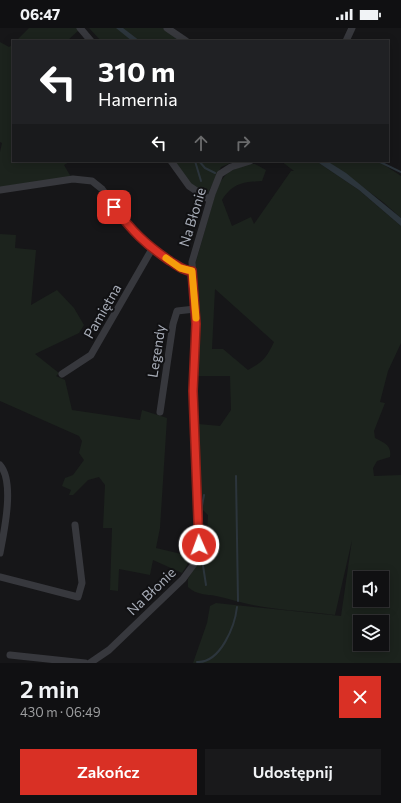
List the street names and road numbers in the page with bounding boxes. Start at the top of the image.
street label: Na Błonie [175,185,209,249]
street label: Pamiętna [80,281,124,341]
street label: Legendy [143,323,169,379]
street label: Na Błonie [123,564,179,618]

